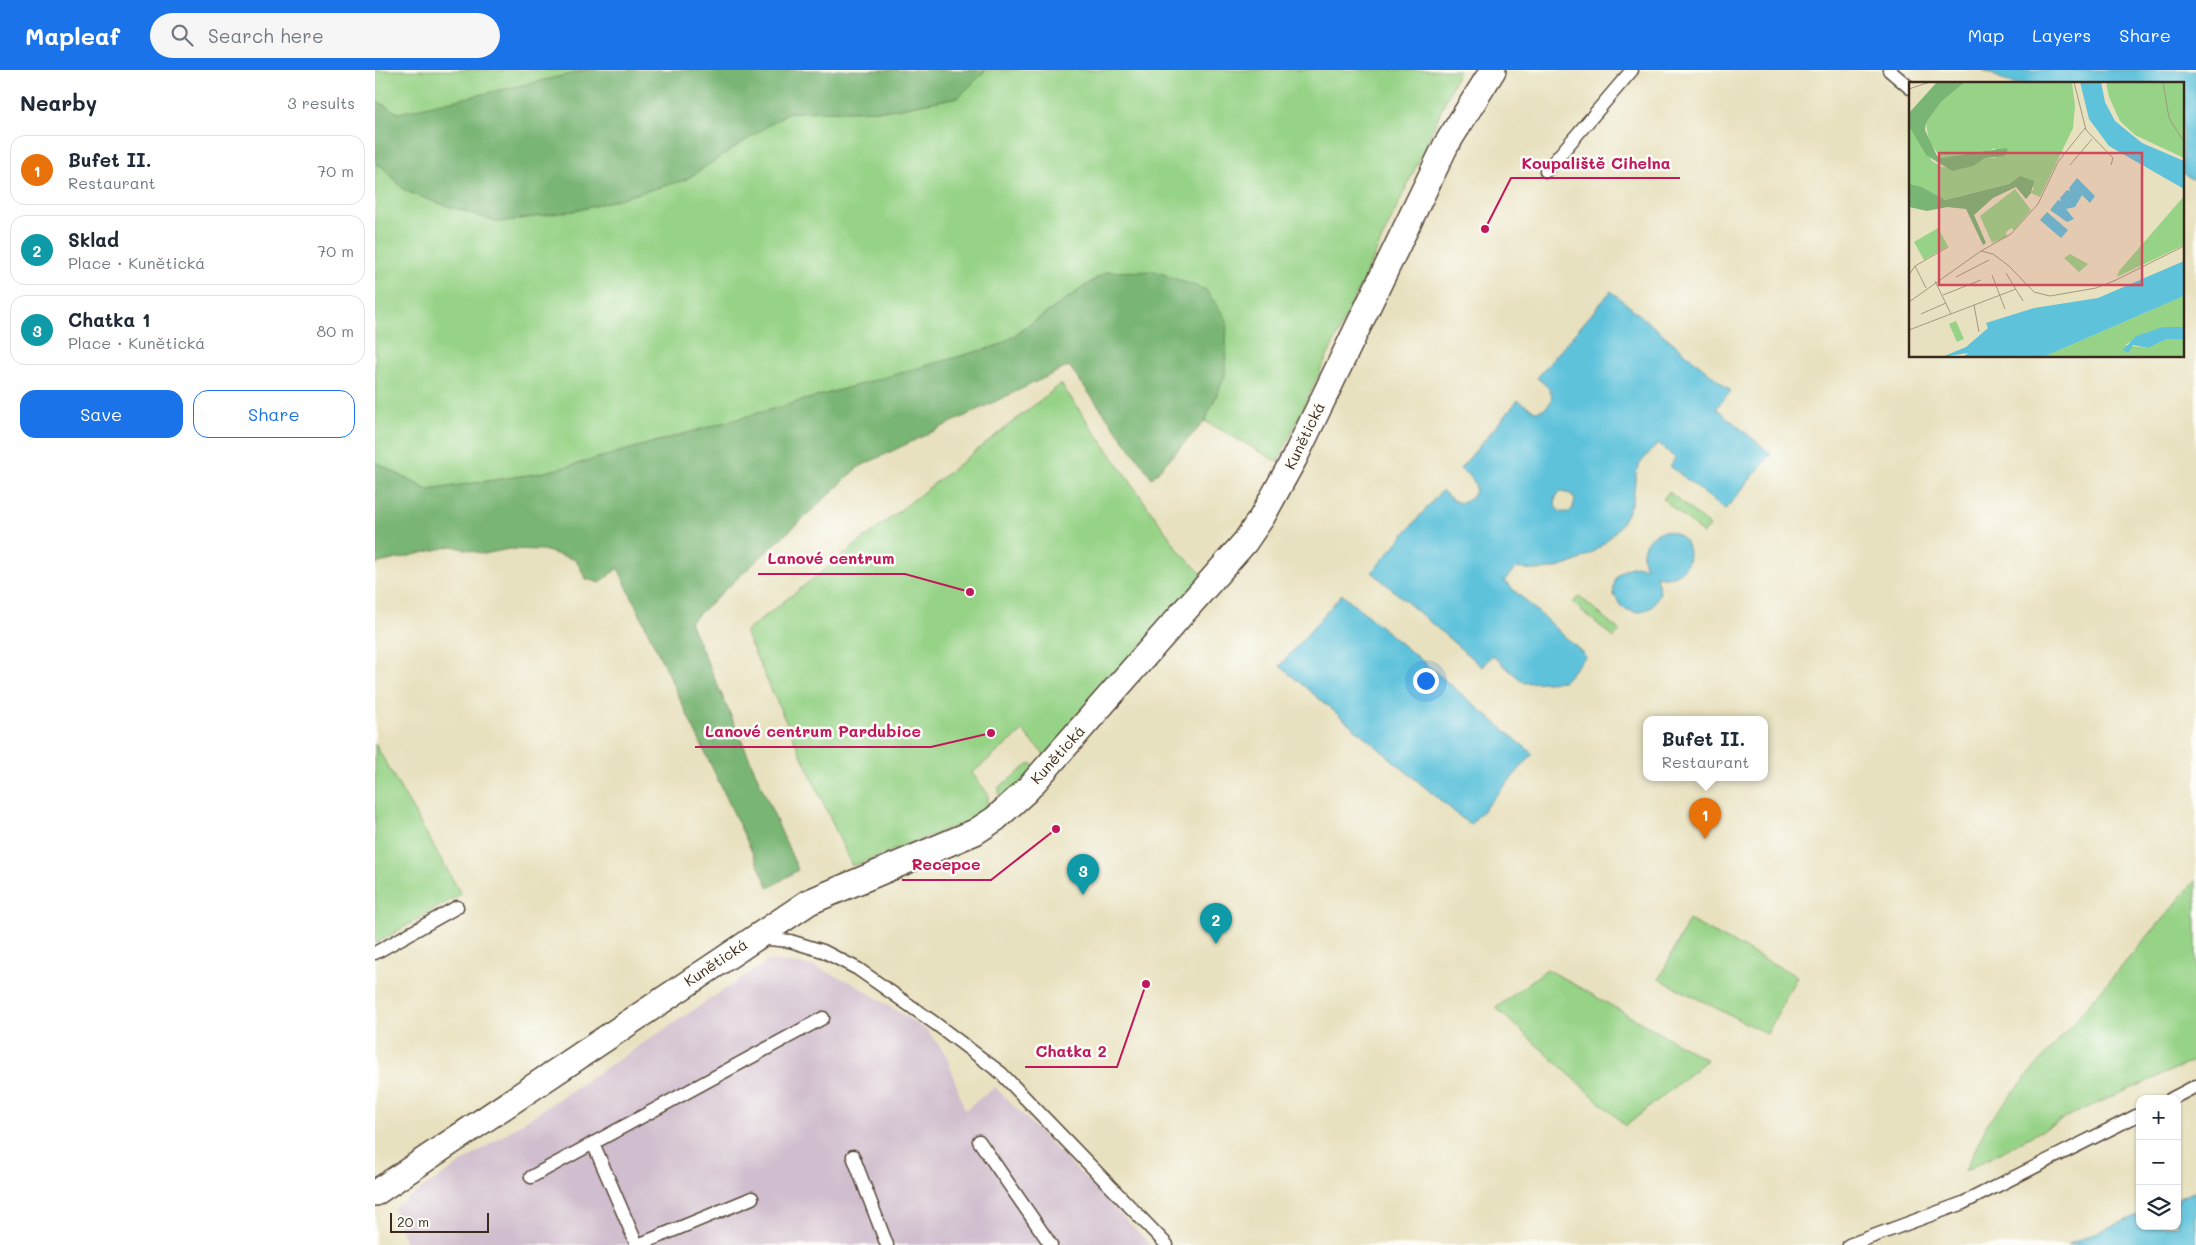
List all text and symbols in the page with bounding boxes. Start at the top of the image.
search box [150,13,500,58]
text: Mapleaf [25,20,120,51]
icon: search [168,21,196,49]
text: Search here [208,23,324,48]
text: Map [1968,23,2004,47]
text: Layers [2032,23,2091,47]
text: Share [2119,23,2171,47]
inset map [1909,82,2183,358]
text: Nearby [20,89,97,116]
text: 3 results [287,92,355,113]
text: Bufet II. [68,147,152,172]
callout: Koupaliště Cihelna [1511,147,1680,178]
text: Koupaliště Cihelna [1522,152,1671,173]
text: 1 [33,160,41,181]
text: 70 m [317,160,354,181]
text: Restaurant [68,172,156,193]
text: Sklad [68,227,119,252]
text: 2 [33,240,41,261]
text: 70 m [317,240,354,261]
text: Place · Kunětická [68,252,205,273]
text: Chatka 1 [68,307,150,332]
text: 3 [32,320,42,341]
text: 80 m [317,320,354,341]
text: Place · Kunětická [68,332,205,353]
button: Save [20,390,183,438]
button: Share [193,390,355,438]
street label: Kunětická [1279,399,1329,472]
callout: Lanové centrum [758,543,905,574]
text: Lanové centrum [767,547,895,568]
your location [1413,668,1439,694]
callout: Lanové centrum Pardubice [695,716,931,747]
popup [1643,716,1768,781]
text: Lanové centrum Pardubice [705,720,921,741]
street label: Kunětická [1026,721,1089,788]
text: Bufet II. [1662,726,1745,751]
text: Restaurant [1662,751,1749,772]
pin: 1 [1689,798,1721,839]
callout: Recepce [902,849,991,880]
text: Recepce [912,853,980,874]
pin: 3 [1067,854,1099,895]
pin: 2 [1200,903,1232,944]
street label: Kunětická [680,934,751,991]
callout: Chatka 2 [1025,1036,1117,1067]
text: Chatka 2 [1035,1040,1107,1061]
map controls [2136,1095,2181,1230]
button: + [2136,1095,2181,1140]
button: − [2136,1140,2181,1185]
button: layers [2136,1185,2181,1230]
scale bar [390,1210,489,1233]
text: 20 m [397,1212,429,1231]

